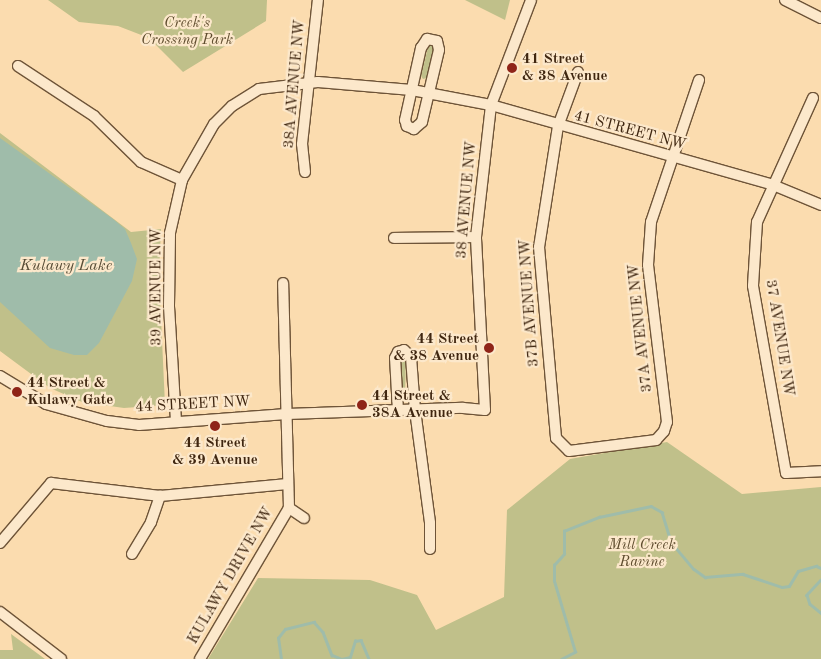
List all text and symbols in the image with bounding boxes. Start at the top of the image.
park label: Creek's Crossing Park [141,14,233,49]
street label: 38A AVENUE NW [280,19,310,149]
place label: 41 Street & 38 Avenue [522,50,607,85]
marker: 41 Street & 38 Avenue [506,62,518,74]
street label: 41 STREET NW [572,107,688,155]
street label: 38 AVENUE NW [453,140,481,260]
street label: 39 AVENUE NW [148,228,166,346]
street label: 37B AVENUE NW [517,238,543,368]
water label: Kulawy Lake [20,256,112,276]
street label: 37A AVENUE NW [625,263,657,393]
street label: 37 AVENUE NW [761,278,797,398]
place label: 44 Street & 38 Avenue [394,330,479,365]
marker: 44 Street & 38 Avenue [483,342,495,354]
place label: 44 Street & Kulawy Gate [27,374,113,409]
marker: 44 Street & Kulawy Gate [11,386,23,398]
place label: 44 Street & 38A Avenue [372,387,453,422]
street label: 44 STREET NW [135,393,251,417]
marker: 44 Street & 38A Avenue [356,399,368,411]
marker: 44 Street & 39 Avenue [209,420,221,432]
place label: 44 Street & 39 Avenue [172,434,258,469]
street label: KULAWY DRIVE NW [184,504,278,648]
park label: Mill Creek Ravine [608,536,676,571]

